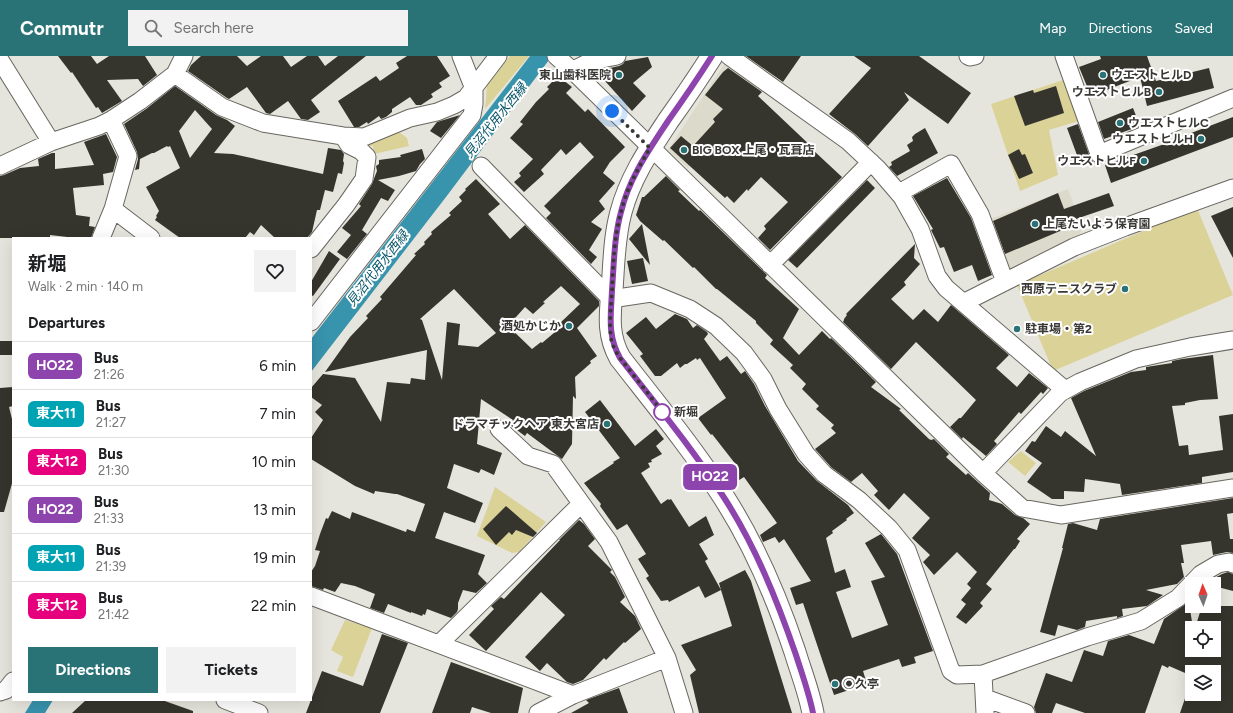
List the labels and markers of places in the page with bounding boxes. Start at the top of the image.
place label: 東山歯科医院 [539,68,611,82]
place label: ウエストヒルD [1111,68,1191,82]
marker: 東山歯科医院 [614,70,624,80]
marker: ウエストヒルD [1098,70,1108,80]
place label: ウエストヒルB [1072,85,1151,99]
marker: ウエストヒルB [1154,87,1164,97]
place label: ウエストヒルC [1128,116,1209,130]
marker: ウエストヒルC [1115,118,1125,128]
place label: ウエストヒルH [1112,132,1193,146]
marker: ウエストヒルH [1196,134,1206,144]
place label: BIG BOX 上尾・瓦葺店 [692,143,814,157]
marker: BIG BOX 上尾・瓦葺店 [679,145,689,155]
place label: ウエストヒルF [1057,154,1136,168]
marker: ウエストヒルF [1139,156,1149,166]
place label: 上尾たいよう保育園 [1043,217,1151,231]
marker: 上尾たいよう保育園 [1030,219,1040,229]
place label: 西原テニスクラブ [1021,282,1117,296]
marker: 西原テニスクラブ [1120,284,1130,294]
place label: 酒処かじか [501,319,561,333]
marker: 酒処かじか [564,321,574,331]
place label: 駐車場・第2 [1025,322,1092,336]
marker: 駐車場・第2 [1012,324,1022,334]
marker: 新堀 [653,403,671,421]
place label: 新堀 [674,405,698,419]
place label: ドラマチックヘア 東大宮店 [452,417,599,431]
marker: ドラマチックヘア 東大宮店 [602,419,612,429]
place label: ○久亭 [843,677,879,691]
marker: ○久亭 [830,679,840,689]

